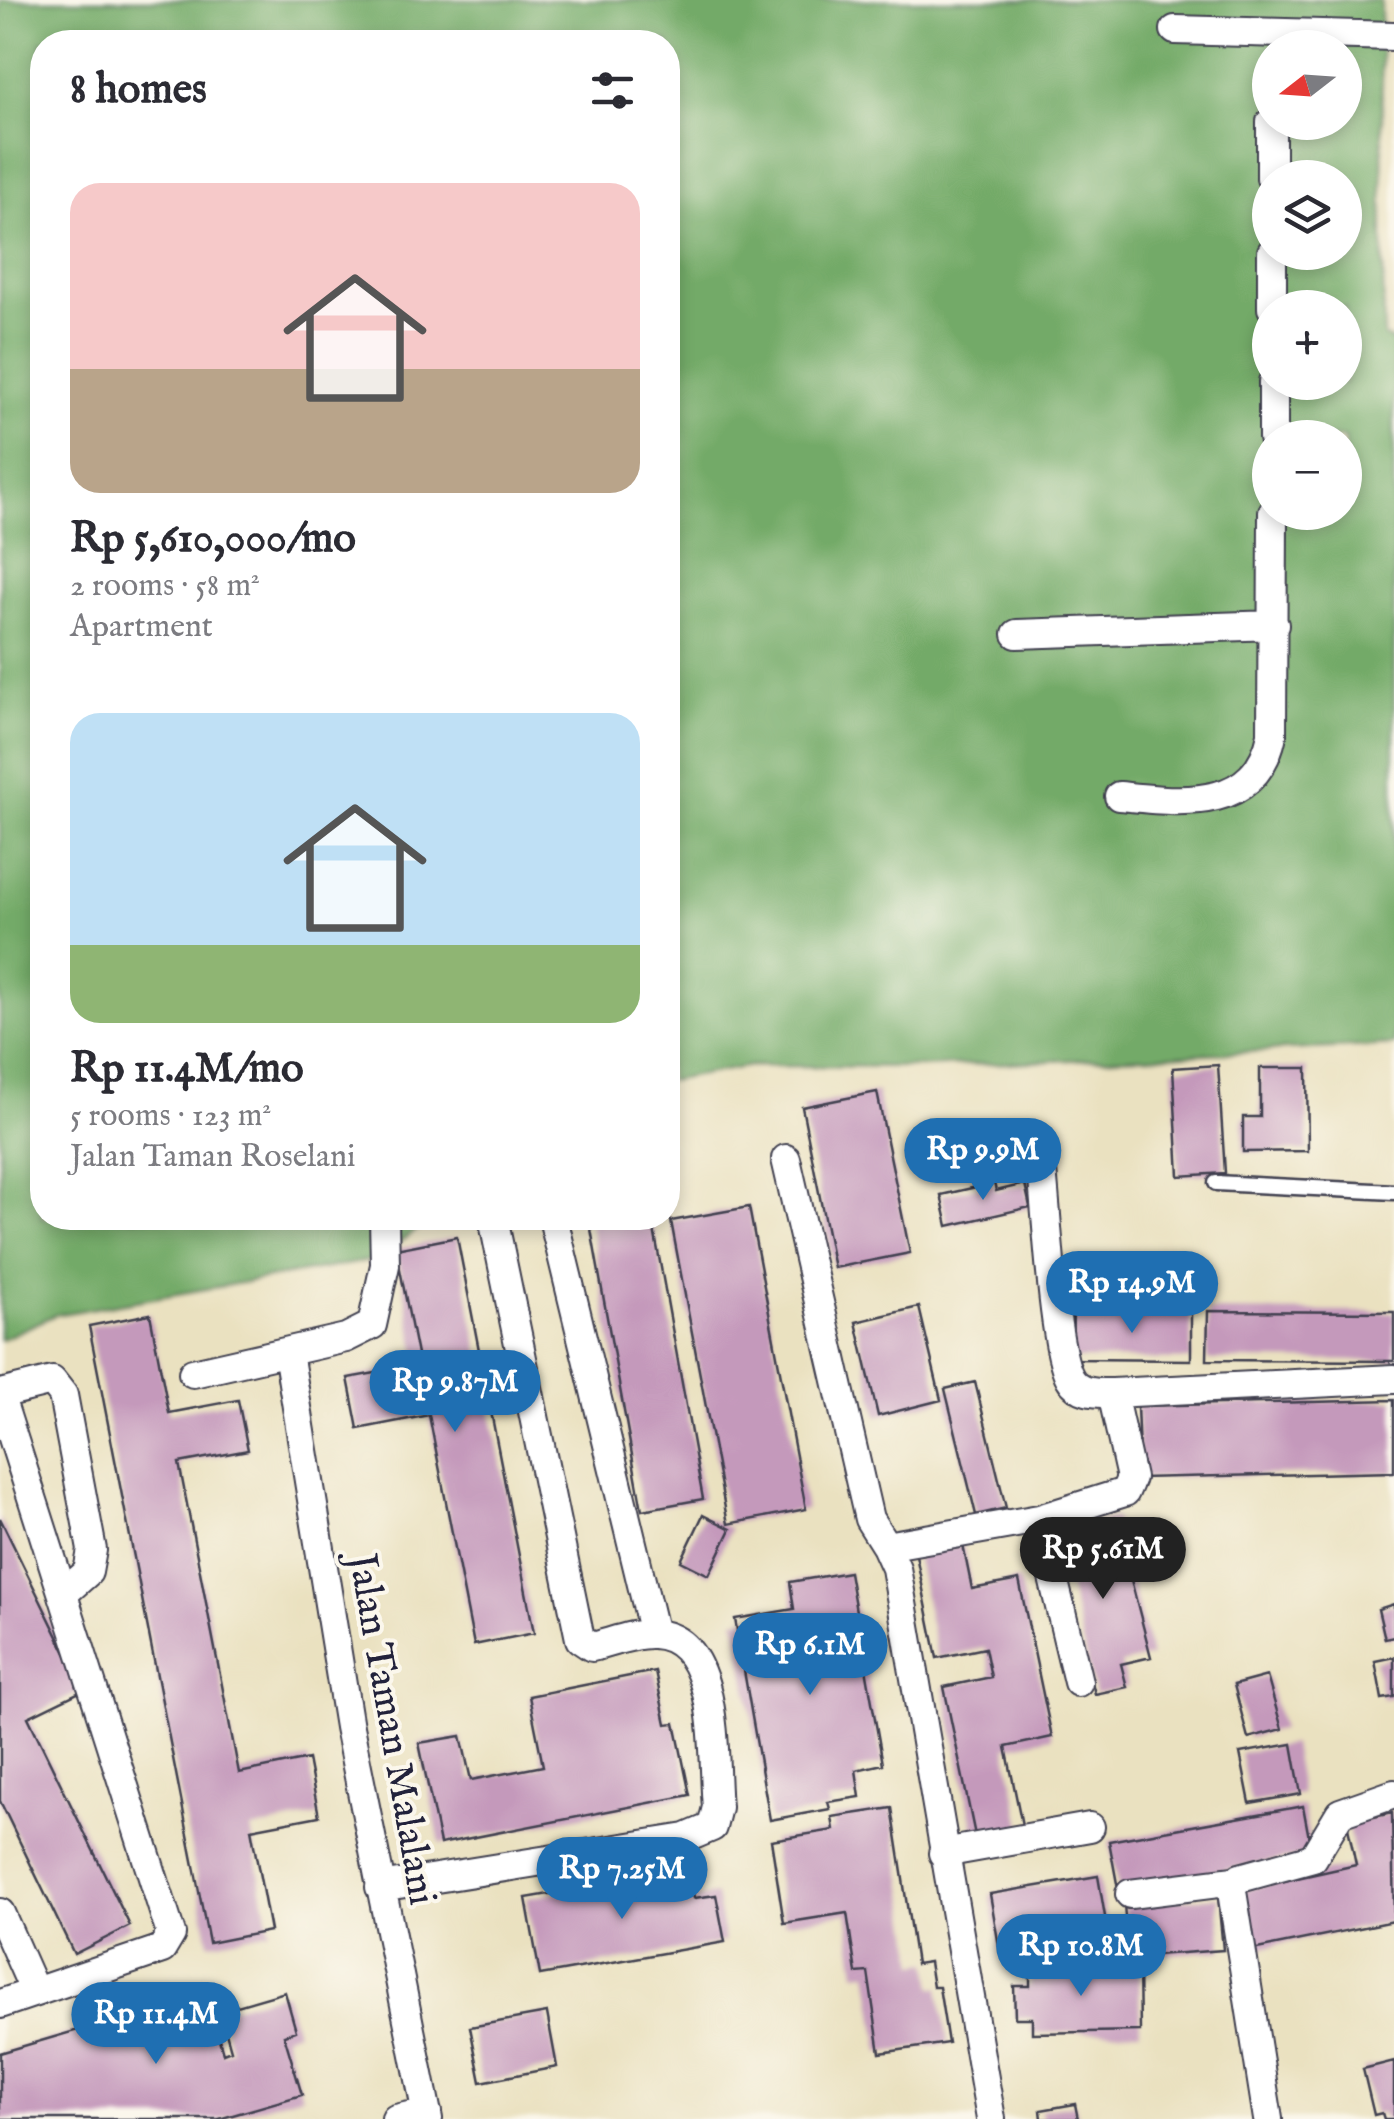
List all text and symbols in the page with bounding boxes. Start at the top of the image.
north arrow [1252,30,1362,140]
map controls [1252,30,1362,530]
icon: filters [585,63,640,118]
text: 8 homes [70,64,207,117]
button: layers [1252,160,1362,270]
icon: home [265,248,445,428]
button: + [1252,290,1362,400]
button: − [1252,420,1362,530]
text: Rp 5,610,000/mo [70,513,356,566]
text: 2 rooms · 58 m² [70,566,260,607]
text: Apartment [70,607,213,648]
icon: home [265,778,445,958]
text: Rp 11.4M/mo [70,1043,304,1096]
text: 5 rooms · 123 m² [70,1096,271,1137]
pin: Rp 9.9M [891,1118,1075,1203]
text: Rp 9.9M [926,1130,1040,1171]
text: Jalan Taman Roselani [70,1137,356,1178]
pin: Rp 14.9M [1029,1251,1235,1336]
text: Rp 14.9M [1068,1263,1196,1304]
pin: Rp 9.87M [352,1350,558,1435]
text: Rp 9.87M [392,1362,518,1403]
pin: Rp 5.61M [1000,1517,1206,1602]
text: Rp 5.61M [1042,1529,1164,1570]
street label: Jalan Taman Malalani [334,1546,447,1909]
pin: Rp 6.1M [718,1613,902,1698]
text: Rp 6.1M [755,1625,865,1666]
pin: Rp 7.25M [519,1837,725,1922]
text: Rp 7.25M [559,1849,685,1890]
pin: Rp 10.8M [978,1914,1184,1999]
text: Rp 10.8M [1018,1926,1144,1967]
pin: Rp 11.4M [53,1982,259,2067]
text: Rp 11.4M [93,1994,219,2035]

